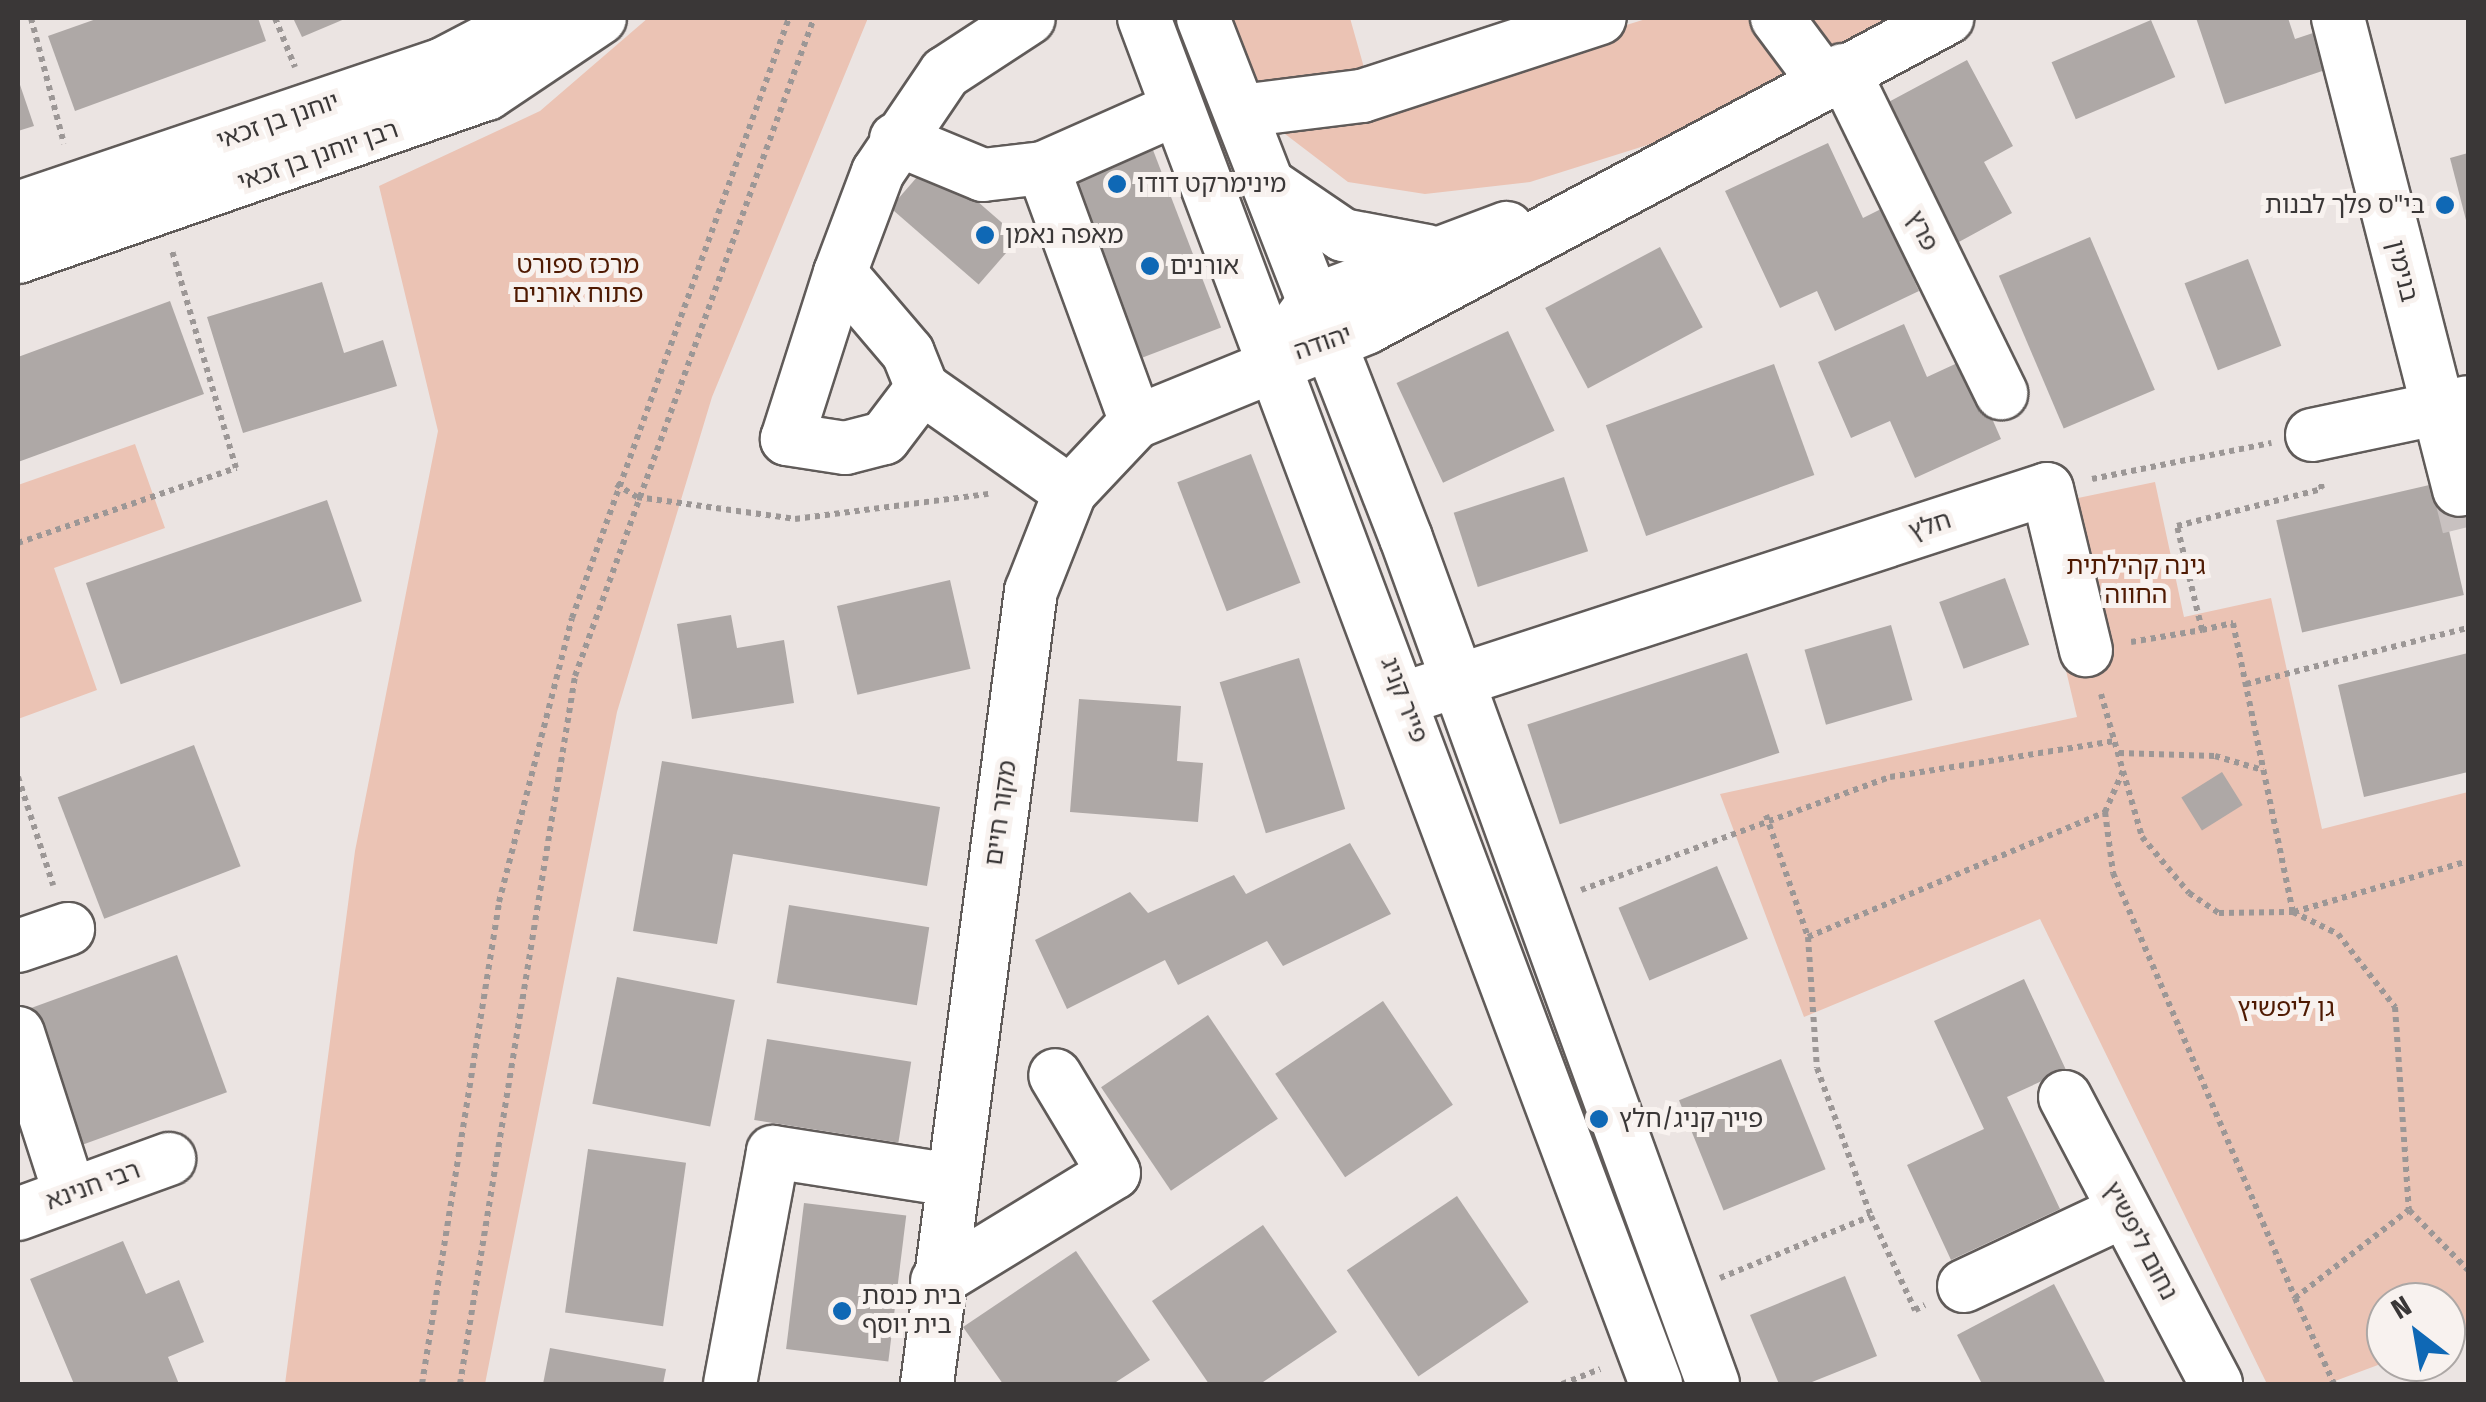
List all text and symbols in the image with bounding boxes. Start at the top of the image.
street label: יוחנן בן זכאי [213,86,343,156]
street label: רבן יוחנן בן זכאי [234,115,402,197]
place label: מינימרקט דודו [1137,169,1286,199]
marker: מינימרקט דודו [1106,173,1128,195]
place label: בי"ס פלך לבנות [2265,190,2425,220]
marker: בי"ס פלך לבנות [2434,194,2456,216]
street label: פרץ [1899,206,1945,256]
place label: מאפה נאמן [1005,220,1123,250]
marker: מאפה נאמן [974,224,996,246]
street label: בנימין [2380,237,2424,305]
park label: מרכז ספורט פתוח אורנים [512,251,644,310]
place label: אורנים [1170,251,1239,281]
marker: אורנים [1139,255,1161,277]
street label: יהודה [1290,319,1356,367]
street label: חלץ [1905,505,1955,547]
park label: גינה קהילתית החווה [2066,552,2206,611]
street label: פייר קניג [1374,653,1434,747]
street label: מקור חיים [979,758,1023,868]
park label: גן ליפשיץ [2238,993,2334,1023]
place label: פייר קניג/חלץ [1619,1104,1763,1134]
marker: פייר קניג/חלץ [1588,1108,1610,1130]
street label: רבי חנינא [42,1155,144,1217]
street label: נחום ליפשיץ [2096,1177,2184,1305]
place label: בית כנסת בית יוסף [862,1282,962,1341]
north arrow [2366,1282,2466,1382]
text: N [2386,1289,2417,1326]
marker: בית כנסת בית יוסף [831,1300,853,1322]

